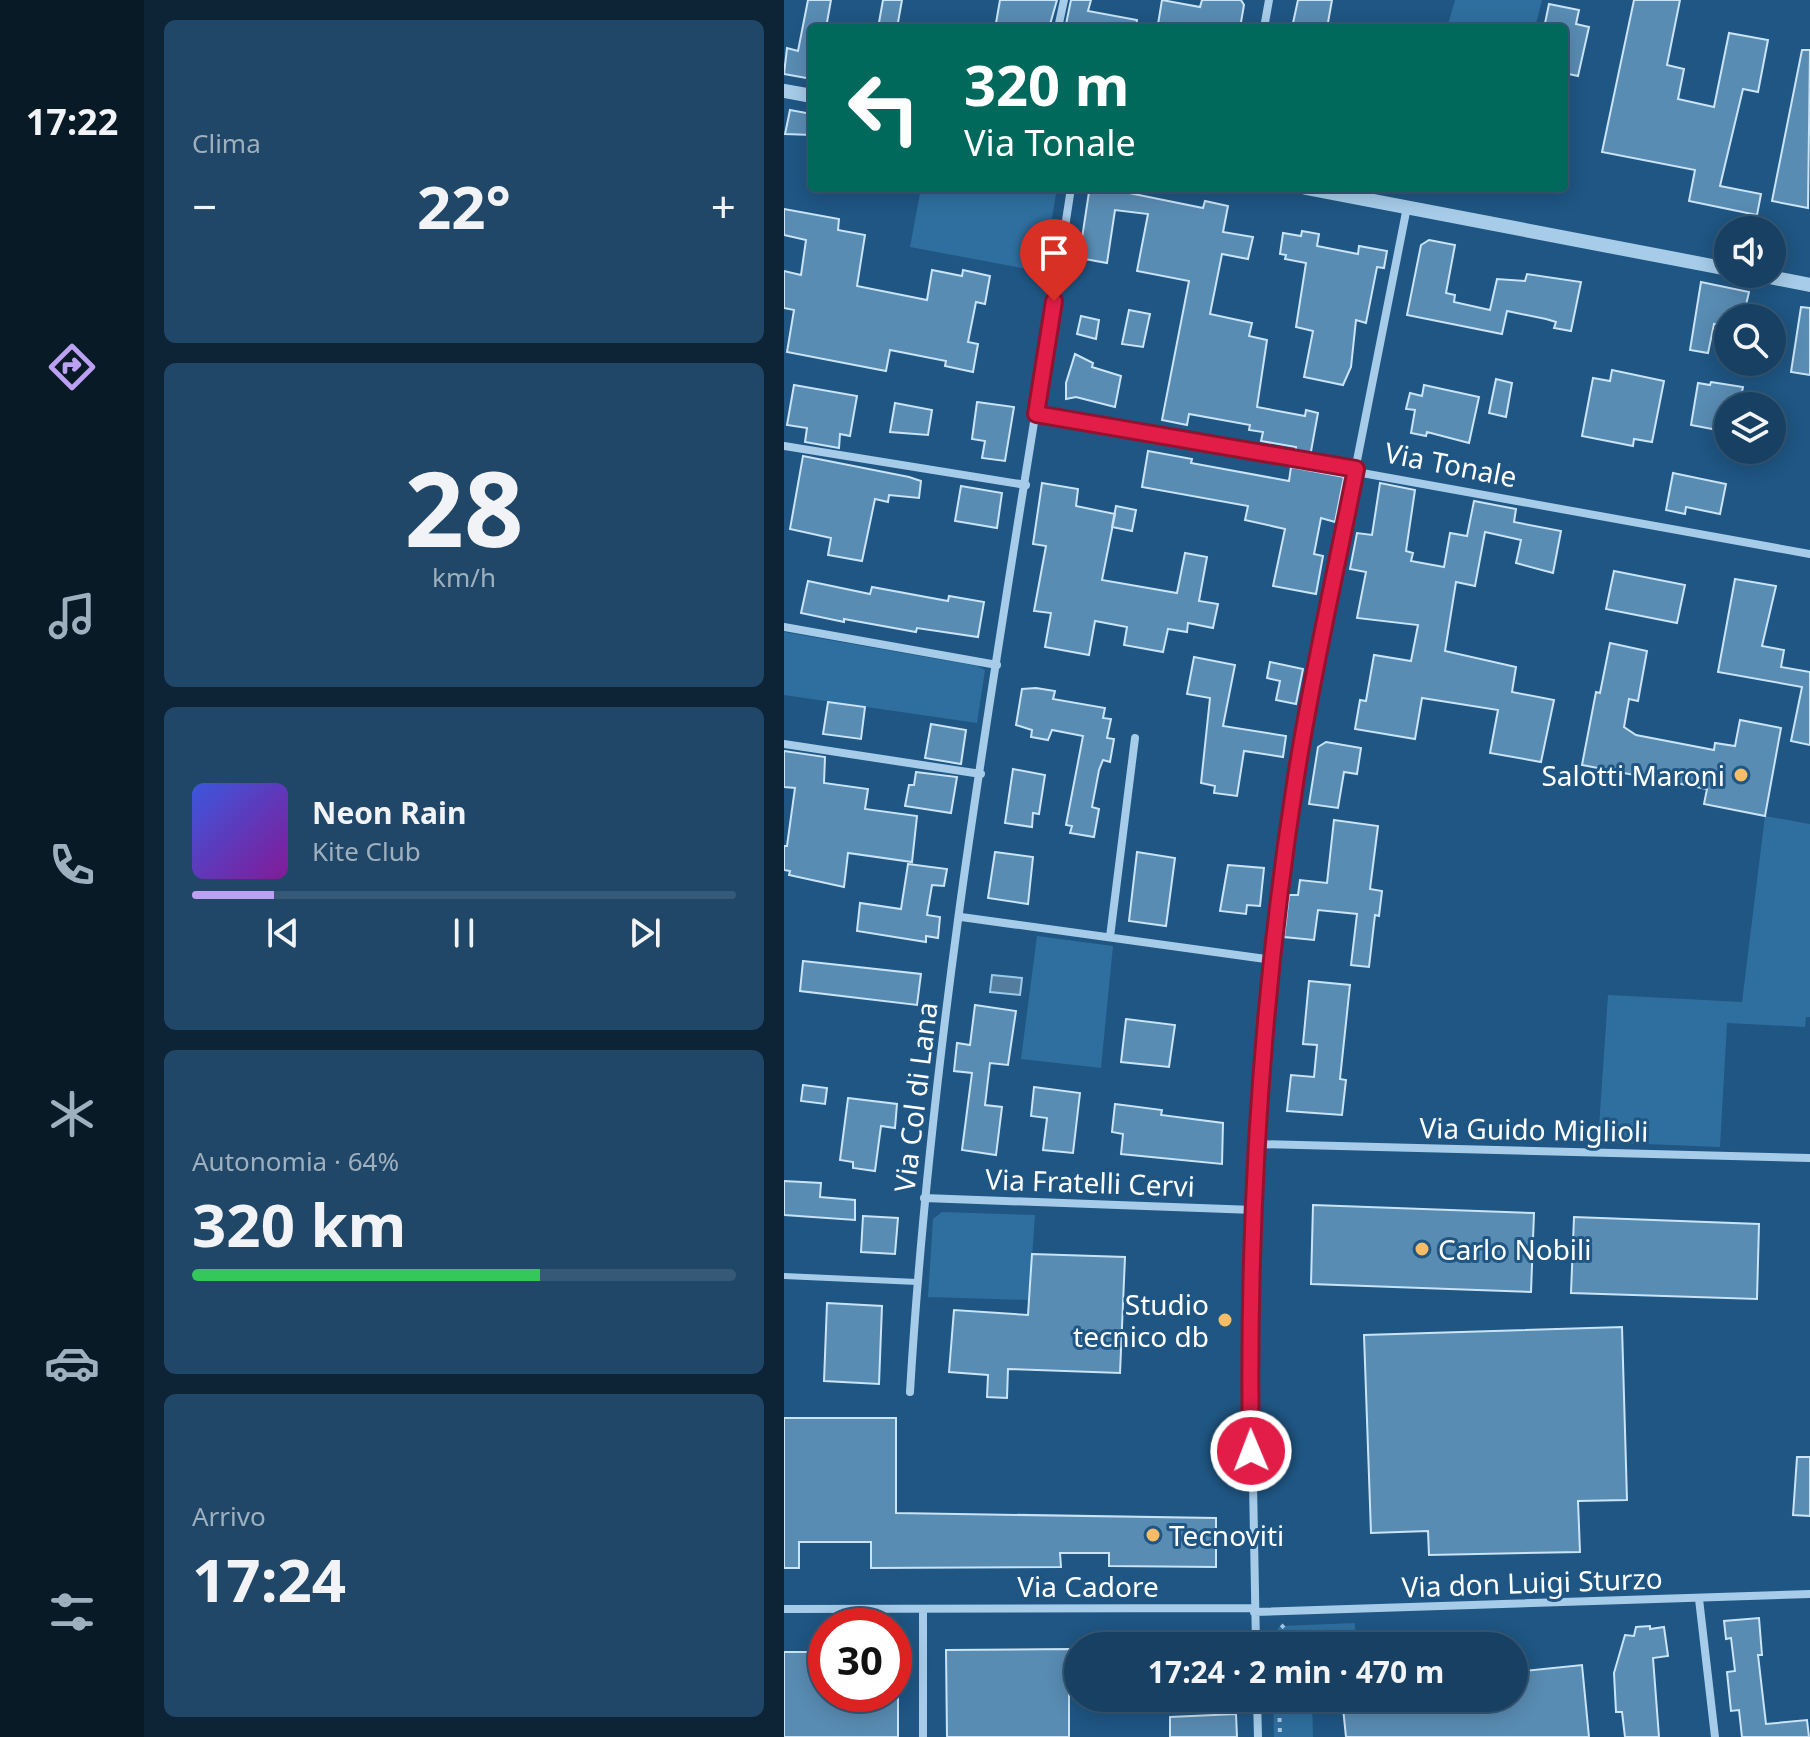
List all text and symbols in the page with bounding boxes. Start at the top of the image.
text: 320 m [964,46,1129,122]
icon: left [832,56,936,160]
text: 17:22 [26,97,118,146]
text: Via Tonale [964,118,1136,167]
text: Clima [192,125,261,161]
text: 22° [417,165,511,247]
text: − [192,176,217,236]
text: + [711,176,736,236]
map controls [1714,216,1786,464]
button: sound [1714,216,1786,288]
pin [1020,219,1088,301]
icon: arrive [1032,231,1076,275]
button: search [1714,304,1786,376]
icon: directions [44,339,100,395]
button: layers [1714,392,1786,464]
street label: Via Tonale [1382,433,1520,495]
text: 28 [405,436,523,577]
text: km/h [432,559,496,595]
icon: music [44,588,100,644]
place label: Salotti Maroni [1541,756,1725,794]
marker: Salotti Maroni [1732,766,1750,784]
text: Neon Rain [312,792,466,833]
text: Kite Club [312,833,421,869]
icon: phone [44,837,100,893]
icon: previous [261,911,305,955]
icon: pause [442,911,486,955]
icon: next [623,911,667,955]
street label: Via Col di Lana [884,1000,946,1194]
icon: climate [44,1086,100,1142]
street label: Via Guido Miglioli [1419,1108,1649,1150]
text: Autonomia · 64% [192,1143,399,1179]
street label: Via Fratelli Cervi [985,1159,1195,1205]
text: 320 km [192,1183,406,1265]
place label: Carlo Nobili [1438,1230,1592,1268]
marker: Carlo Nobili [1413,1240,1431,1258]
place label: Studio tecnico db [1073,1285,1209,1355]
marker: Studio tecnico db [1216,1311,1234,1329]
icon: car [44,1335,100,1391]
position arrow [1209,1409,1293,1493]
text: Arrivo [192,1498,266,1534]
place label: Tecnoviti [1169,1516,1284,1554]
marker: Tecnoviti [1144,1526,1162,1544]
text: 17:24 [192,1538,346,1620]
street label: Via don Luigi Sturzo [1401,1558,1663,1606]
street label: Via Cadore [1017,1567,1159,1605]
icon: filters [44,1584,100,1640]
speed limit sign: 30 [808,1608,912,1712]
text: 17:24 · 2 min · 470 m [1148,1651,1444,1692]

